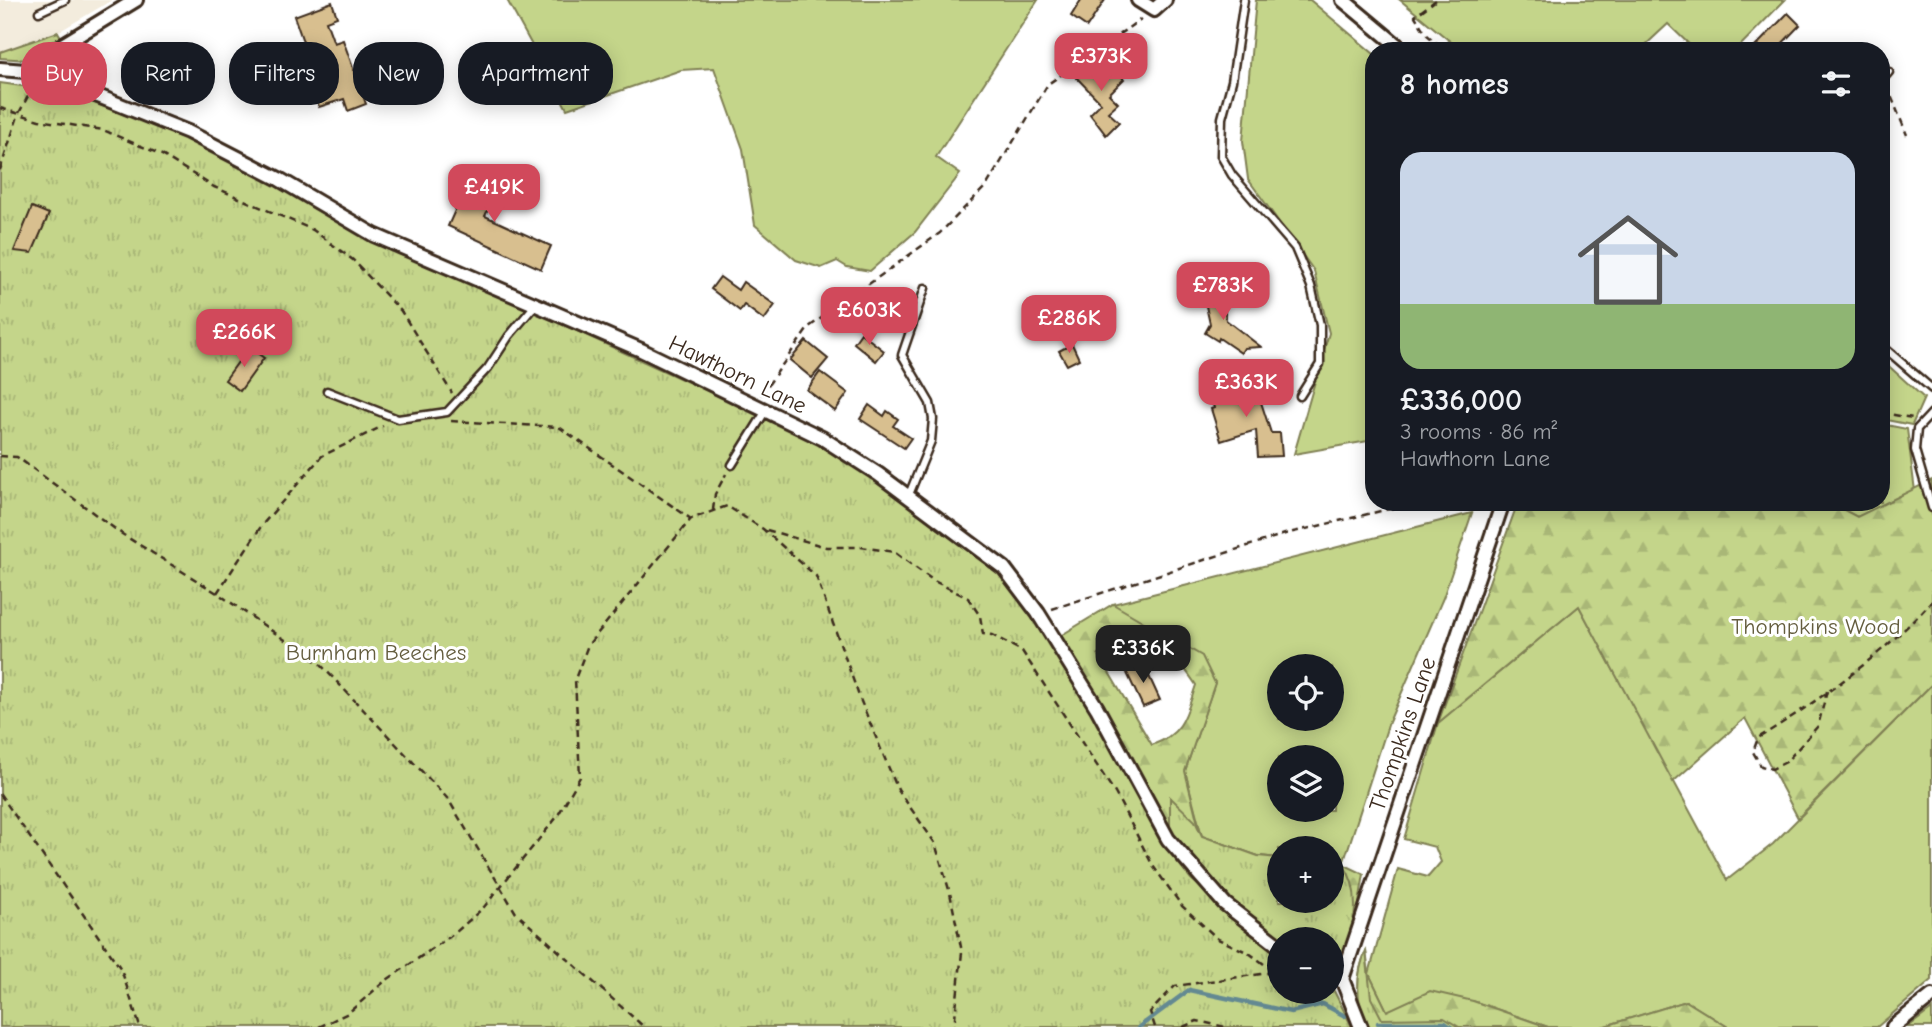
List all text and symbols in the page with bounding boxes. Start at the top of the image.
pin: £373K [1052,34,1150,93]
chip: Buy [21,42,107,105]
chip: Rent [121,42,215,105]
chip: Filters [229,42,339,105]
chip: New [353,42,444,105]
chip: Apartment [458,42,613,105]
text: £373K [1070,42,1132,69]
icon: filters [1817,65,1855,103]
text: 8 homes [1400,67,1509,102]
pin: £419K [445,164,543,224]
text: £419K [464,173,524,200]
icon: home [1565,197,1691,323]
pin: £783K [1174,262,1272,322]
text: £783K [1193,271,1253,298]
pin: £603K [820,288,918,347]
text: £603K [837,296,901,323]
pin: £286K [1020,296,1118,355]
text: £286K [1037,304,1101,331]
pin: £266K [195,310,293,369]
text: £266K [212,318,276,345]
street label: Hawthorn Lane [664,329,811,419]
pin: £363K [1197,360,1295,419]
text: £363K [1215,368,1277,395]
text: £336,000 [1400,383,1522,418]
text: 3 rooms · 86 m² [1400,418,1557,445]
text: Hawthorn Lane [1400,445,1550,472]
park label: Thompkins Wood [1731,613,1901,640]
pin: £336K [1094,626,1192,685]
text: £336K [1112,634,1174,661]
park label: Burnham Beeches [286,639,466,666]
map controls [1267,654,1344,1004]
button: locate [1267,654,1344,731]
street label: Thompkins Lane [1363,654,1441,815]
button: layers [1267,745,1344,822]
button: + [1267,836,1344,913]
button: − [1267,927,1344,1004]

